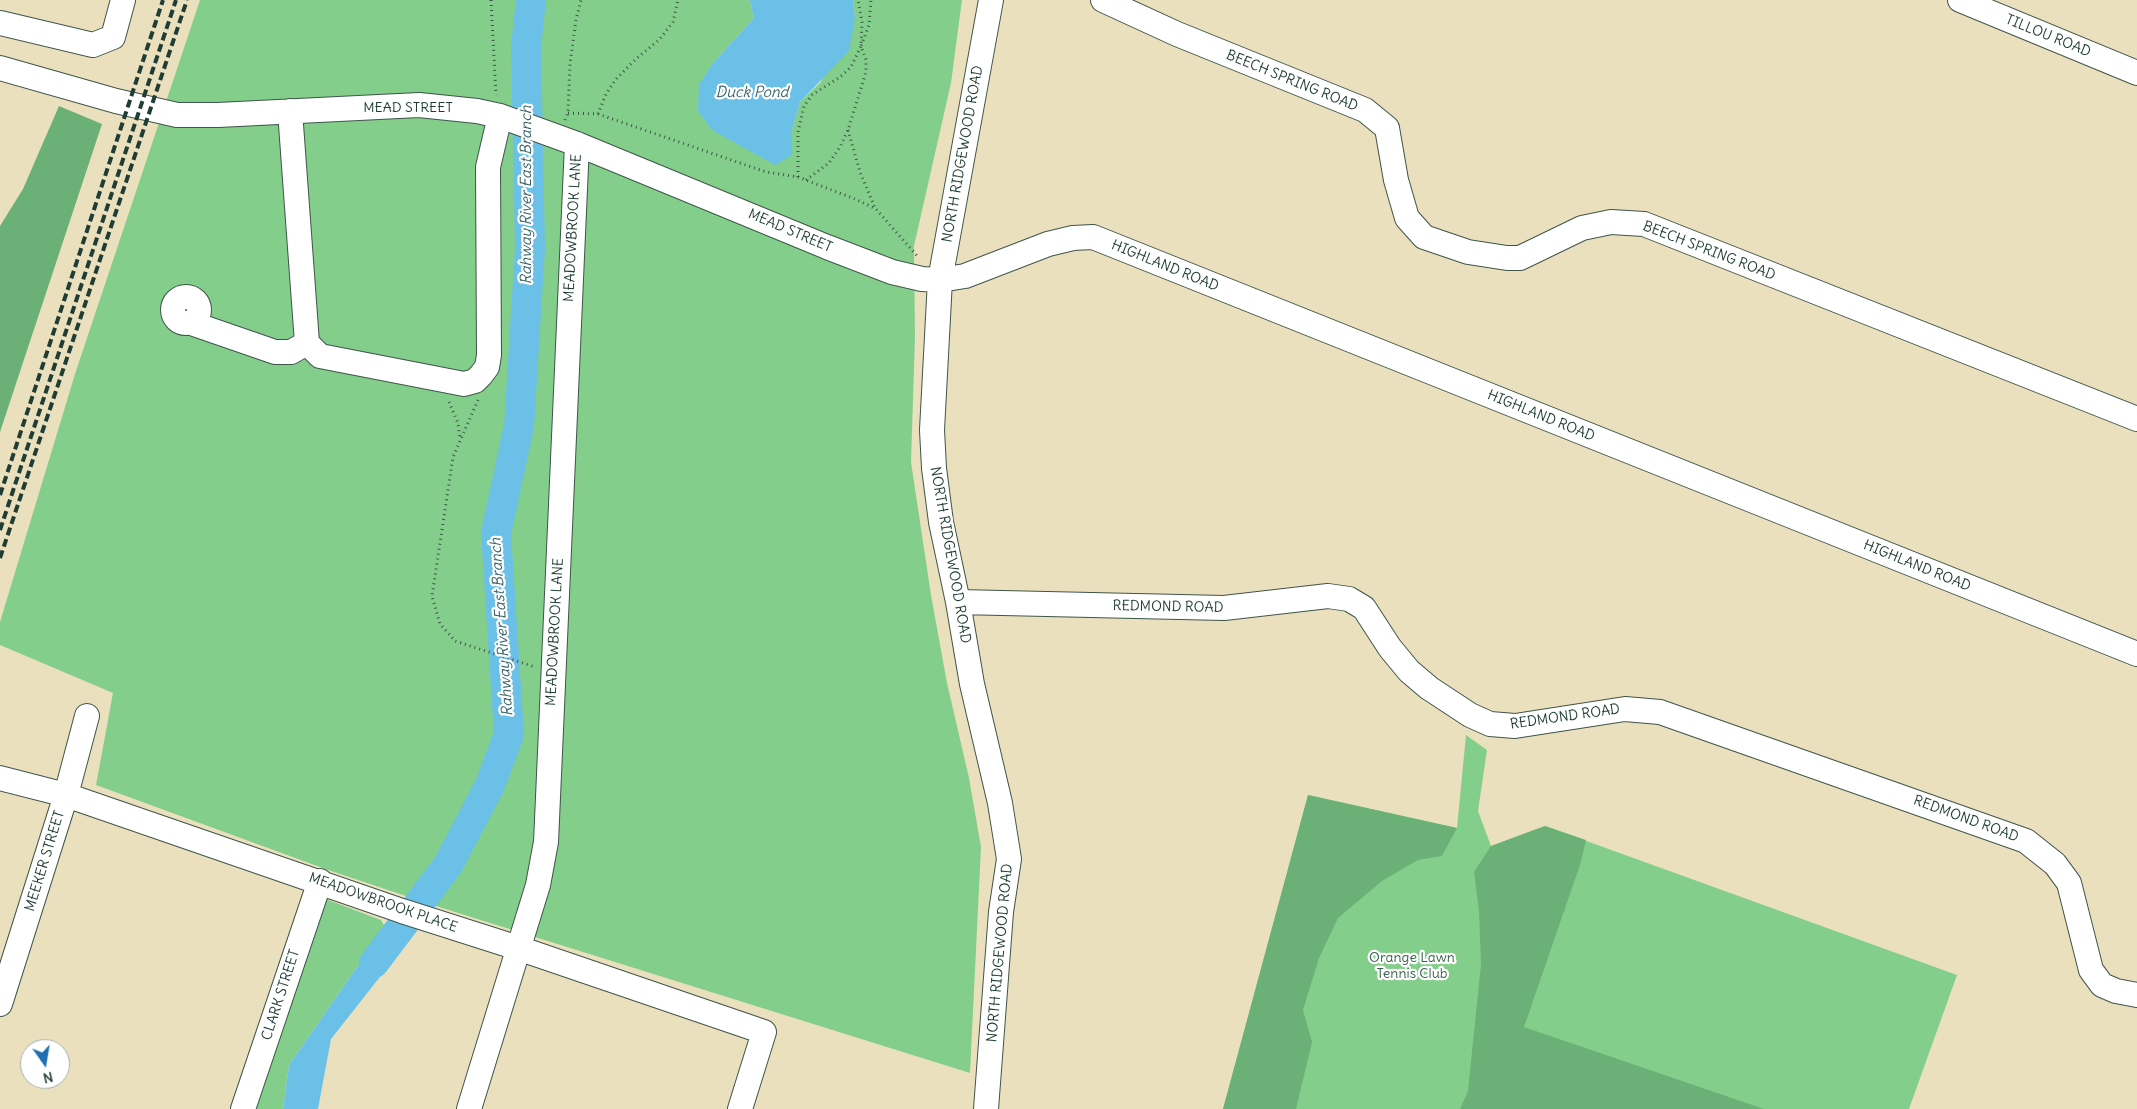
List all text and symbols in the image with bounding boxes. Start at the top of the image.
street label: TILLOU ROAD [2003,11,2093,61]
street label: BEECH SPRING ROAD [1224,47,1360,115]
street label: NORTH RIDGEWOOD ROAD [939,64,987,244]
water label: Duck Pond [716,84,788,102]
street label: MEAD STREET [363,100,453,116]
water label: Rahway River East Branch [518,106,536,284]
street label: MEADOWBROOK LANE [561,154,585,302]
street label: MEAD STREET [745,206,835,256]
street label: BEECH SPRING ROAD [1640,218,1778,284]
street label: HIGHLAND ROAD [1109,237,1221,295]
street label: HIGHLAND ROAD [1485,387,1597,445]
street label: NORTH RIDGEWOOD ROAD [926,465,974,645]
water label: Rahway River East Branch [487,537,517,717]
street label: HIGHLAND ROAD [1861,537,1973,595]
street label: MEADOWBROOK LANE [543,558,567,706]
street label: REDMOND ROAD [1112,598,1224,616]
street label: REDMOND ROAD [1509,701,1621,733]
street label: REDMOND ROAD [1911,792,2021,846]
street label: MEEKER STREET [22,809,68,913]
street label: NORTH RIDGEWOOD ROAD [984,863,1016,1043]
street label: MEADOWBROOK PLACE [307,870,459,936]
street label: CLARK STREET [258,948,304,1042]
park label: Orange Lawn Tennis Club [1369,950,1455,982]
north arrow [20,1039,70,1089]
text: N [41,1068,55,1088]

